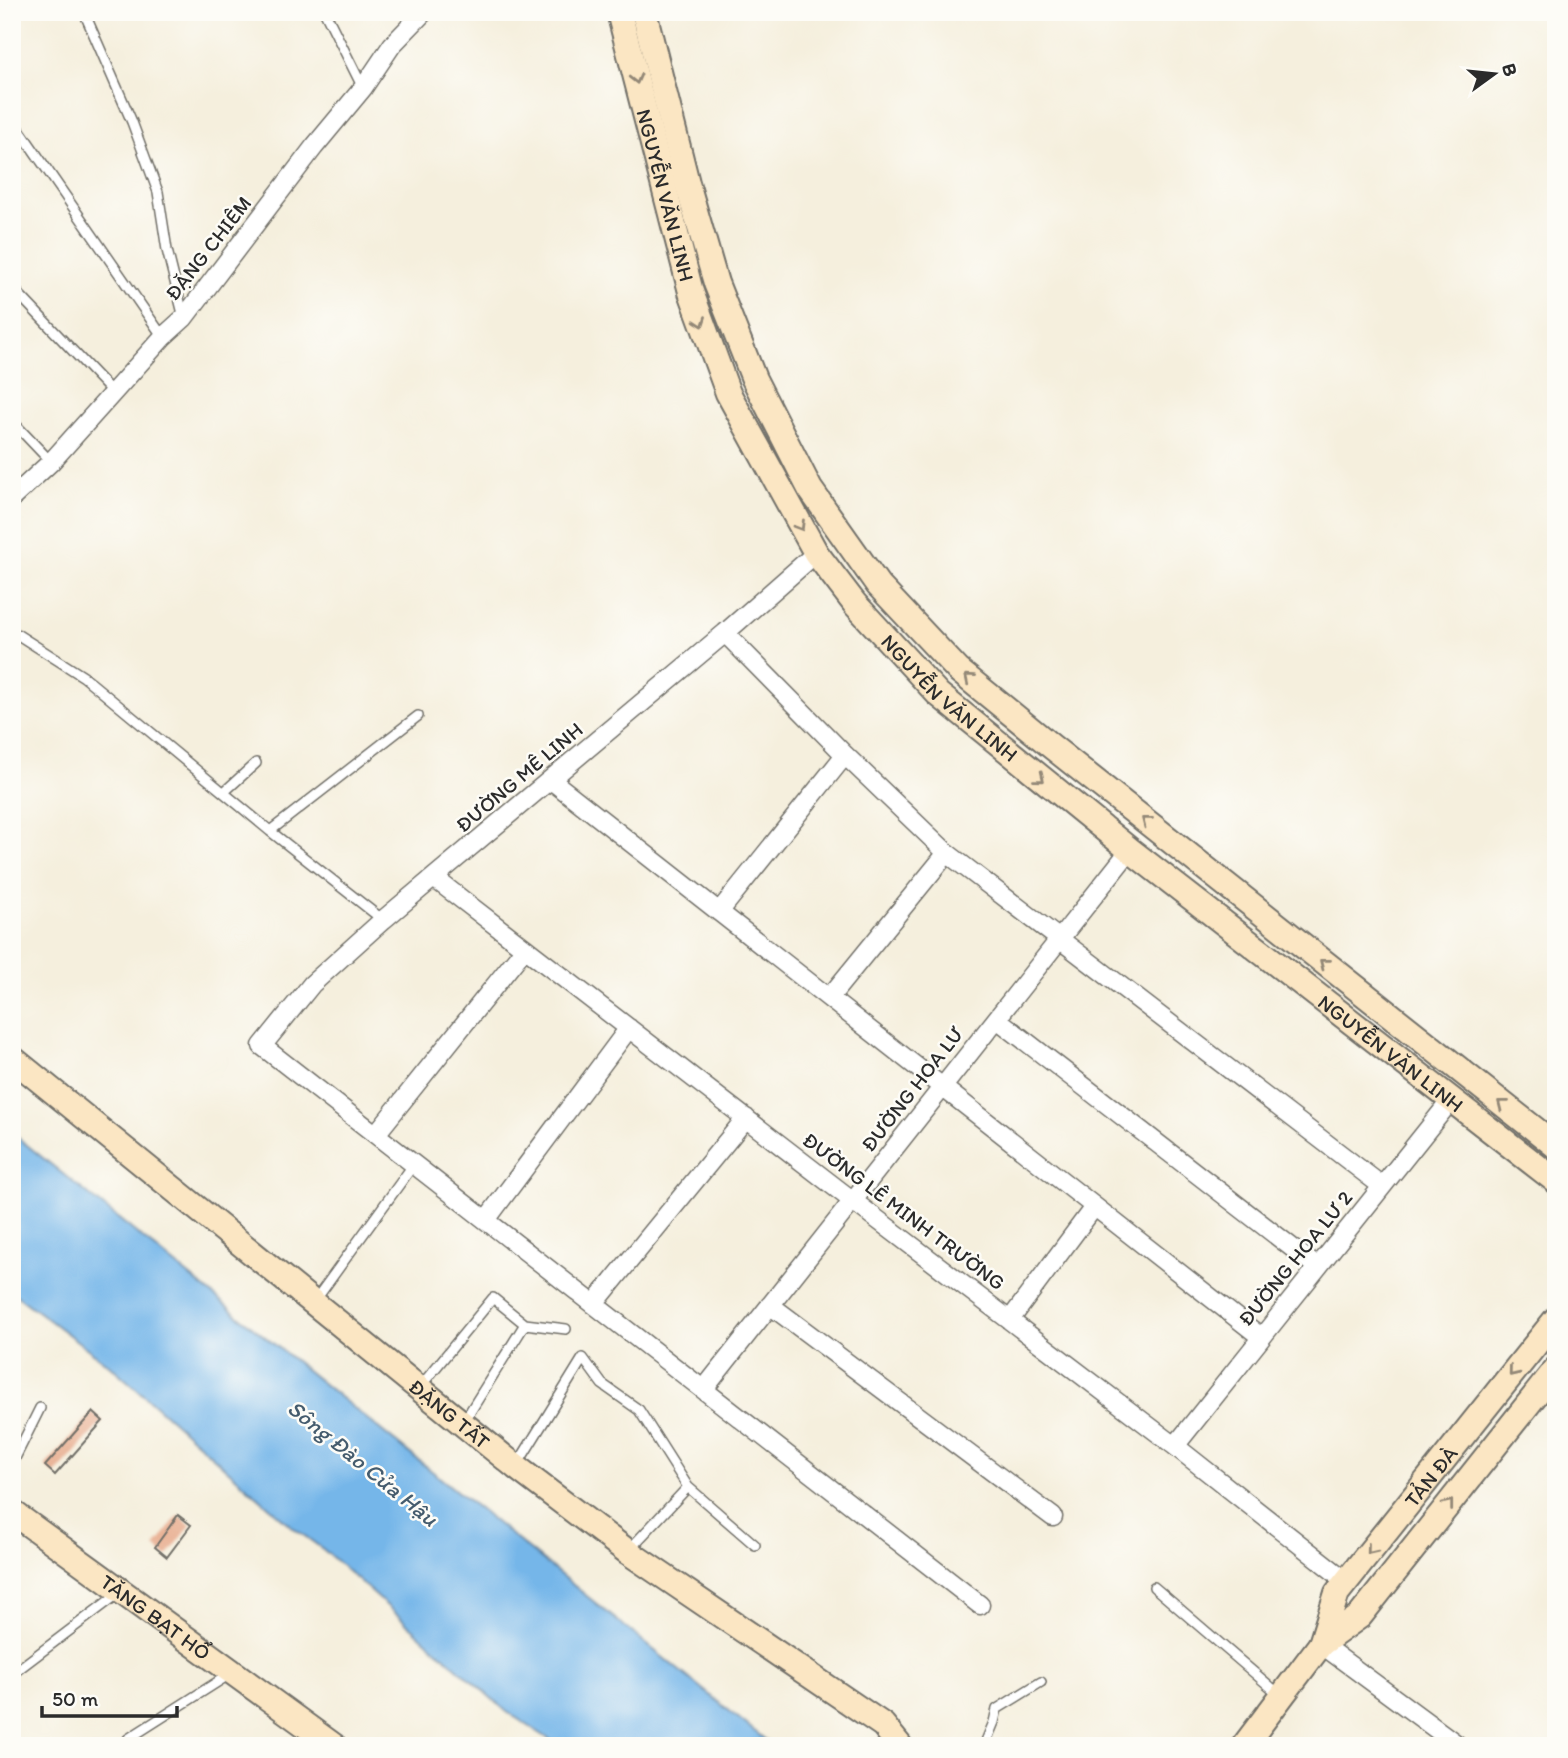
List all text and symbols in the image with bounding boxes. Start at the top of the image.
north arrow [1460,38,1530,108]
text: B [1497,61,1523,79]
one-way arrow [628,72,642,84]
street label: NGUYỄN VĂN LINH [632,106,700,284]
street label: ĐẶNG CHIÊM [160,191,256,305]
one-way arrow [693,315,707,327]
one-way arrow [792,519,805,532]
street label: NGUYỄN VĂN LINH [876,629,1023,767]
one-way arrow [964,674,976,687]
street label: ĐƯỜNG MÊ LINH [450,717,588,837]
one-way arrow [1033,769,1045,782]
one-way arrow [1141,817,1153,830]
one-way arrow [1319,958,1332,971]
street label: NGUYỄN VĂN LINH [1314,989,1469,1117]
street label: ĐƯỜNG HOA LƯ [856,1021,969,1156]
one-way arrow [1498,1099,1510,1112]
street label: ĐƯỜNG LÊ MINH TRƯỜNG [798,1127,1010,1295]
street label: ĐƯỜNG HOA LƯ 2 [1233,1185,1357,1331]
one-way arrow [1509,1364,1522,1377]
street label: ĐẶNG TẤT [405,1373,496,1454]
water label: Sông Đào Cửa Hậu [282,1394,445,1533]
street label: TẢN ĐÀ [1399,1440,1463,1512]
one-way arrow [1440,1500,1453,1512]
one-way arrow [1367,1541,1379,1554]
street label: TĂNG BẠT HỔ [96,1568,216,1665]
scale bar [42,1674,177,1718]
text: 50 m [52,1686,99,1711]

